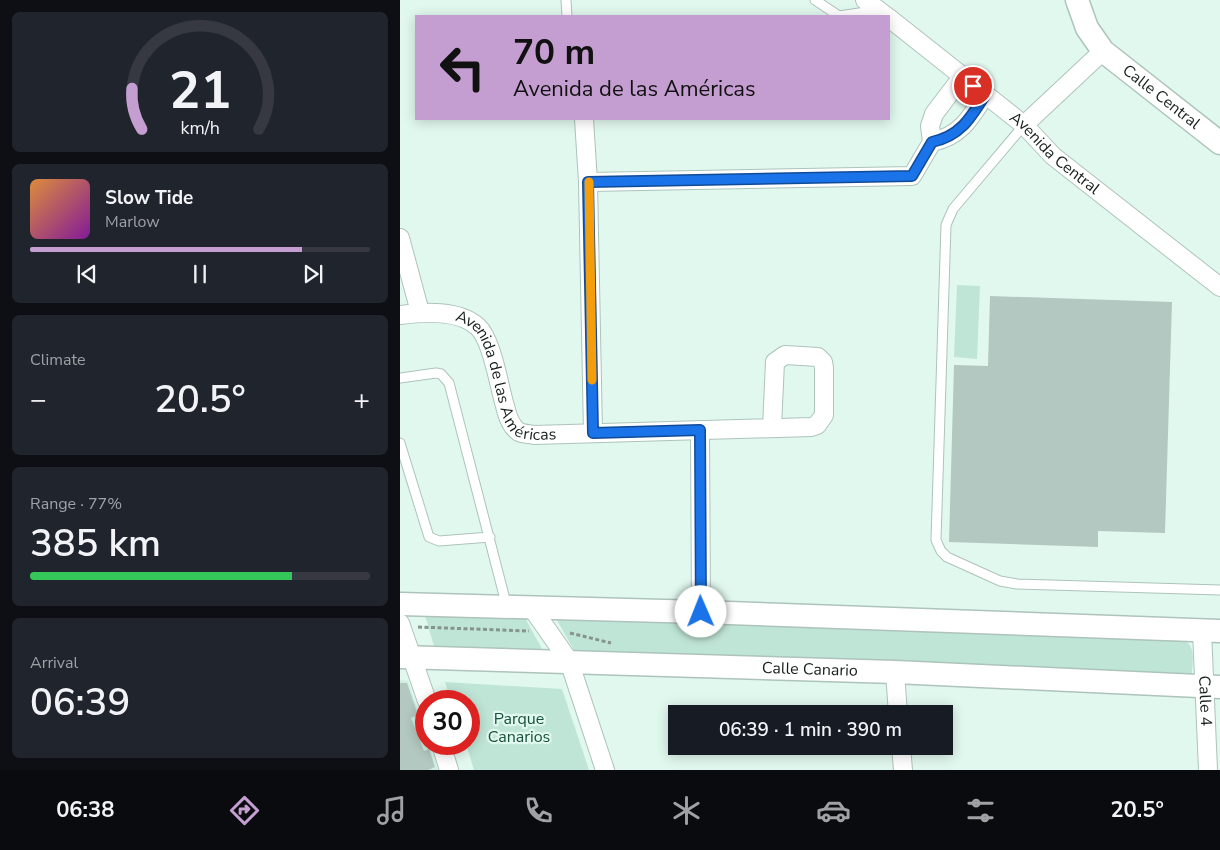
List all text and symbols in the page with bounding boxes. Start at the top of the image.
text: 70 m [513,29,595,76]
icon: left [430,35,495,100]
text: 21 [169,55,231,126]
street label: Calle Central [1118,59,1205,135]
pin [952,65,994,107]
icon: arrive [959,72,987,100]
text: Avenida de las Américas [513,74,756,104]
street label: Avenida Central [1005,107,1105,200]
text: km/h [180,116,220,140]
text: Slow Tide [105,185,193,211]
text: Marlow [105,211,160,233]
icon: previous [73,260,101,288]
icon: pause [186,260,214,288]
icon: next [299,260,327,288]
street label: Avenida de las Américas [453,305,557,446]
text: Climate [30,349,85,371]
text: 20.5° [154,374,246,425]
text: − [30,381,47,419]
text: + [353,381,370,419]
text: Range · 77% [30,493,122,515]
text: 385 km [30,518,161,569]
position arrow [674,585,726,637]
text: Arrival [30,652,78,674]
street label: Calle Canario [762,657,858,682]
street label: Calle 4 [1193,675,1217,727]
text: 06:39 [30,677,130,728]
speed limit sign: 30 [415,690,480,755]
park label: Parque Canarios [488,708,550,748]
text: 06:39 · 1 min · 390 m [719,717,902,743]
icon: directions [227,793,262,828]
icon: music [374,793,409,828]
icon: phone [521,793,556,828]
icon: climate [669,793,704,828]
icon: car [816,793,851,828]
icon: filters [963,793,998,828]
text: 06:38 [56,795,114,825]
text: 20.5° [1110,795,1164,825]

